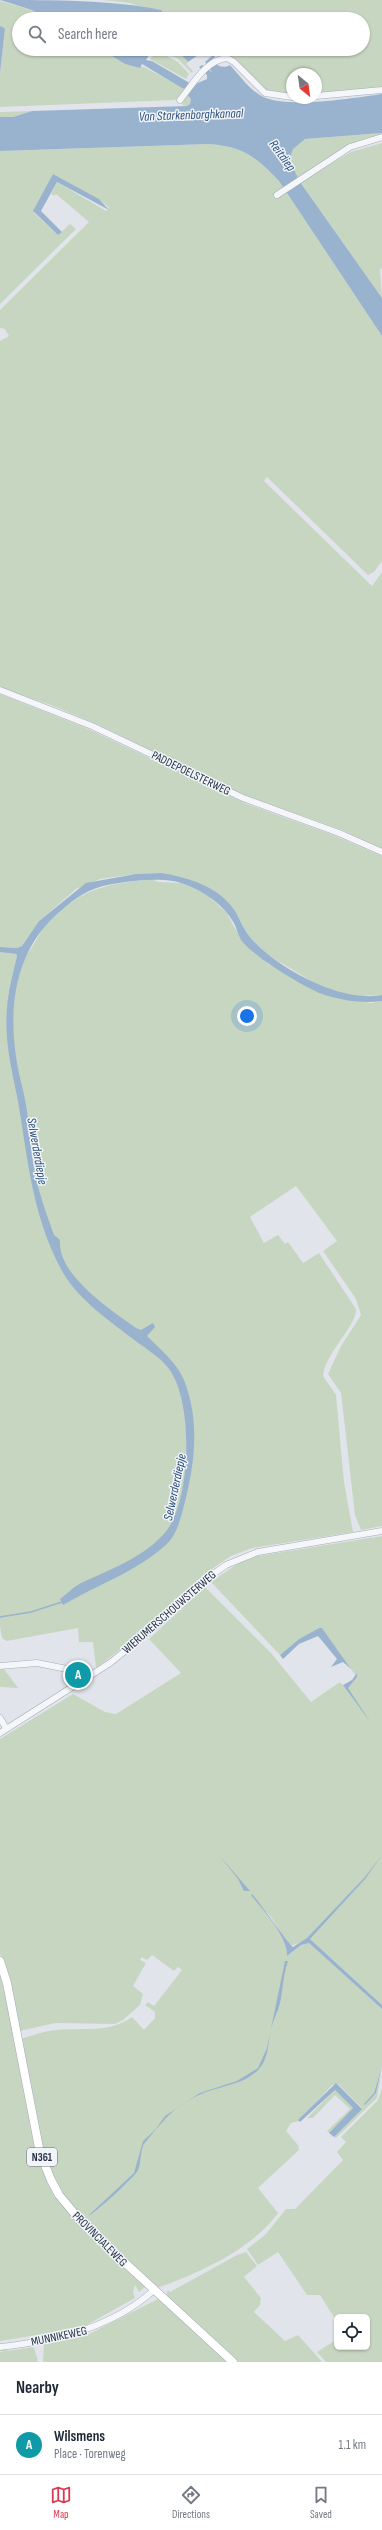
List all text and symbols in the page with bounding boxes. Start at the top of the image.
search box [12,12,370,56]
icon: search [26,23,48,45]
text: Search here [58,25,118,44]
north arrow [286,68,322,104]
water label: Van Starkenborghkanaal [139,105,244,125]
water label: Reitdiep [265,137,299,175]
street label: PADDEPOELSTERWEG [149,748,233,799]
your location [237,1006,257,1026]
water label: Selwerderdiepje [23,1116,51,1186]
water label: Selwerderdiepje [160,1452,190,1522]
street label: WIERUMERSCHOUWSTERWEG [119,1567,219,1657]
pin: A [65,1660,91,1690]
road number: N361 [27,2148,57,2166]
street label: PROVINCIALEWEG [69,2209,130,2270]
map controls [334,2314,370,2350]
button: locate [334,2314,370,2350]
street label: MUNNIKEWEG [30,2323,88,2350]
text: Nearby [16,2378,59,2398]
text: Wilsmens [54,2427,105,2446]
text: A [26,2437,32,2453]
text: 1.1 km [339,2437,366,2453]
text: Place · Torenweg [54,2446,126,2462]
tab: Map [50,2484,72,2521]
tab: Directions [172,2484,210,2521]
tab: Saved [310,2484,332,2521]

